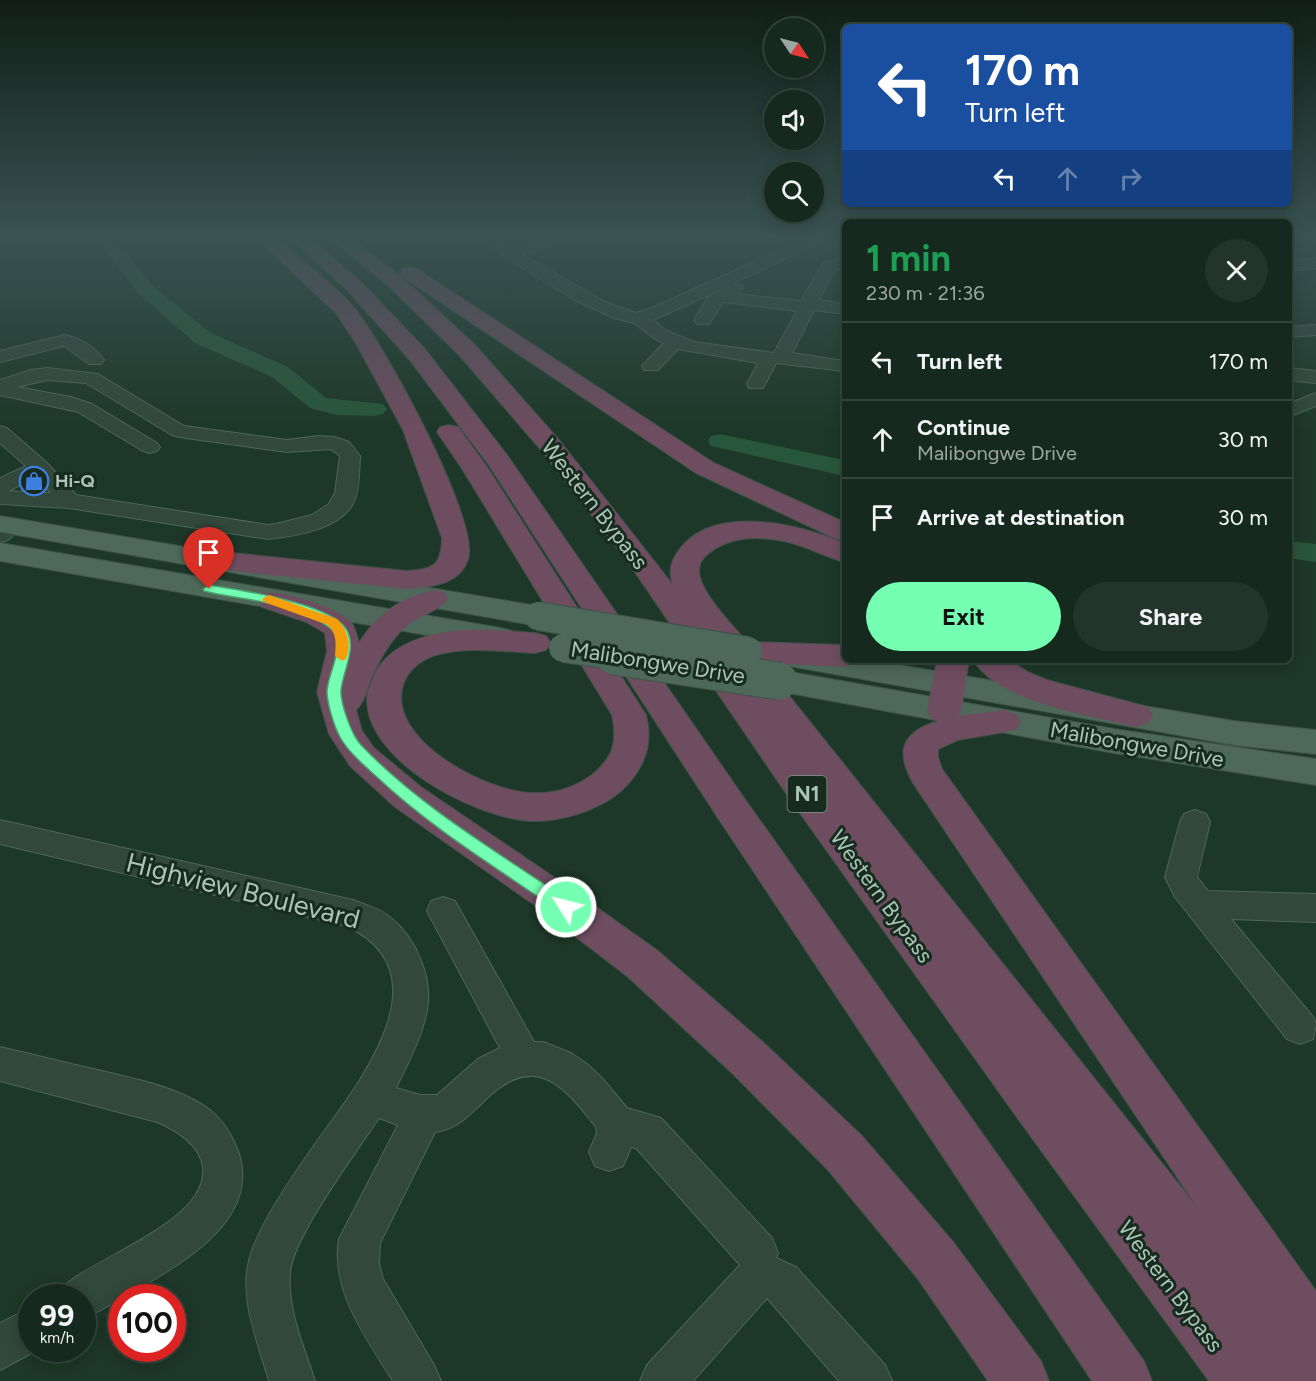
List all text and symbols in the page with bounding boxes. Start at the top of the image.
north arrow [764,18,824,78]
map controls [764,18,824,222]
text: 170 m [965,45,1080,96]
icon: left [866,48,944,126]
button: sound [764,90,824,150]
text: Turn left [965,96,1065,129]
button: search [764,162,824,222]
icon: left [988,162,1021,195]
icon: ahead [1051,162,1084,195]
icon: right [1114,162,1147,195]
text: 1 min [866,237,951,280]
button: close [1205,239,1268,302]
text: 230 m · 21:36 [866,281,985,305]
icon: left [866,345,899,378]
text: Turn left [917,348,1003,375]
text: 170 m [1209,348,1268,375]
text: Continue [917,414,1010,441]
icon: ahead [866,423,899,456]
text: 30 m [1218,426,1268,453]
street label: Western Bypass [535,434,654,575]
text: Malibongwe Drive [917,441,1077,465]
shop icon: Hi-Q [18,465,50,497]
place label: Hi-Q [55,470,95,492]
icon: arrive [866,501,899,534]
text: Arrive at destination [917,504,1125,531]
text: 30 m [1218,504,1268,531]
pin [183,527,234,589]
icon: arrive [192,536,225,569]
button: Exit [866,582,1061,651]
button: Share [1073,582,1268,651]
street label: Malibongwe Drive [569,635,747,690]
street label: Malibongwe Drive [1048,716,1226,773]
road number: N1 [788,776,826,812]
street label: Western Bypass [824,825,939,968]
street label: Highview Boulevard [123,846,363,936]
position arrow [534,875,598,939]
street label: Western Bypass [1112,1215,1229,1357]
speed limit sign: 100 [108,1284,186,1362]
text: 99 [40,1297,74,1334]
text: km/h [40,1329,74,1347]

